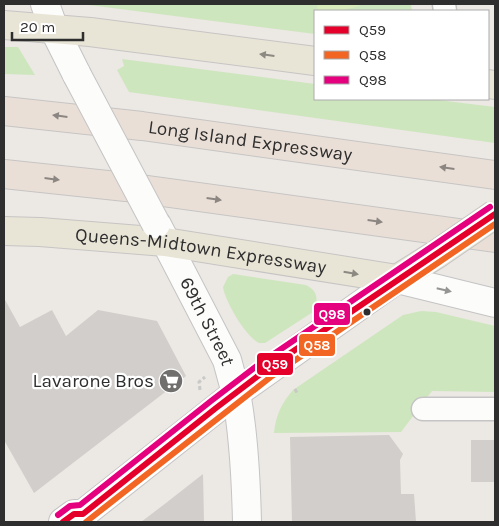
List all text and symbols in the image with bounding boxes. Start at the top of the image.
scale bar [12,10,84,42]
legend [314,10,489,100]
text: 20 m [20,18,55,36]
text: Q59 [359,21,386,39]
text: Q58 [359,46,386,64]
one-way arrow [259,51,275,59]
text: Q98 [359,71,387,89]
one-way arrow [52,112,68,120]
street label: Long Island Expressway [147,116,354,166]
one-way arrow [439,164,455,172]
one-way arrow [45,175,61,183]
one-way arrow [206,195,222,203]
one-way arrow [367,217,383,225]
street label: Queens-Midtown Expressway [74,224,328,279]
one-way arrow [344,269,360,277]
street label: 69th Street [175,274,239,368]
one-way arrow [437,286,452,294]
line badge: Q98 [313,302,351,326]
text: Q98 [318,306,346,323]
unlabelled marker [362,307,372,317]
line badge: Q58 [298,333,336,357]
text: Q58 [304,337,330,354]
line badge: Q59 [256,352,294,376]
text: Q59 [262,356,288,373]
supermarket icon: Lavarone Bros [158,368,184,394]
place label: Lavarone Bros [33,370,154,392]

